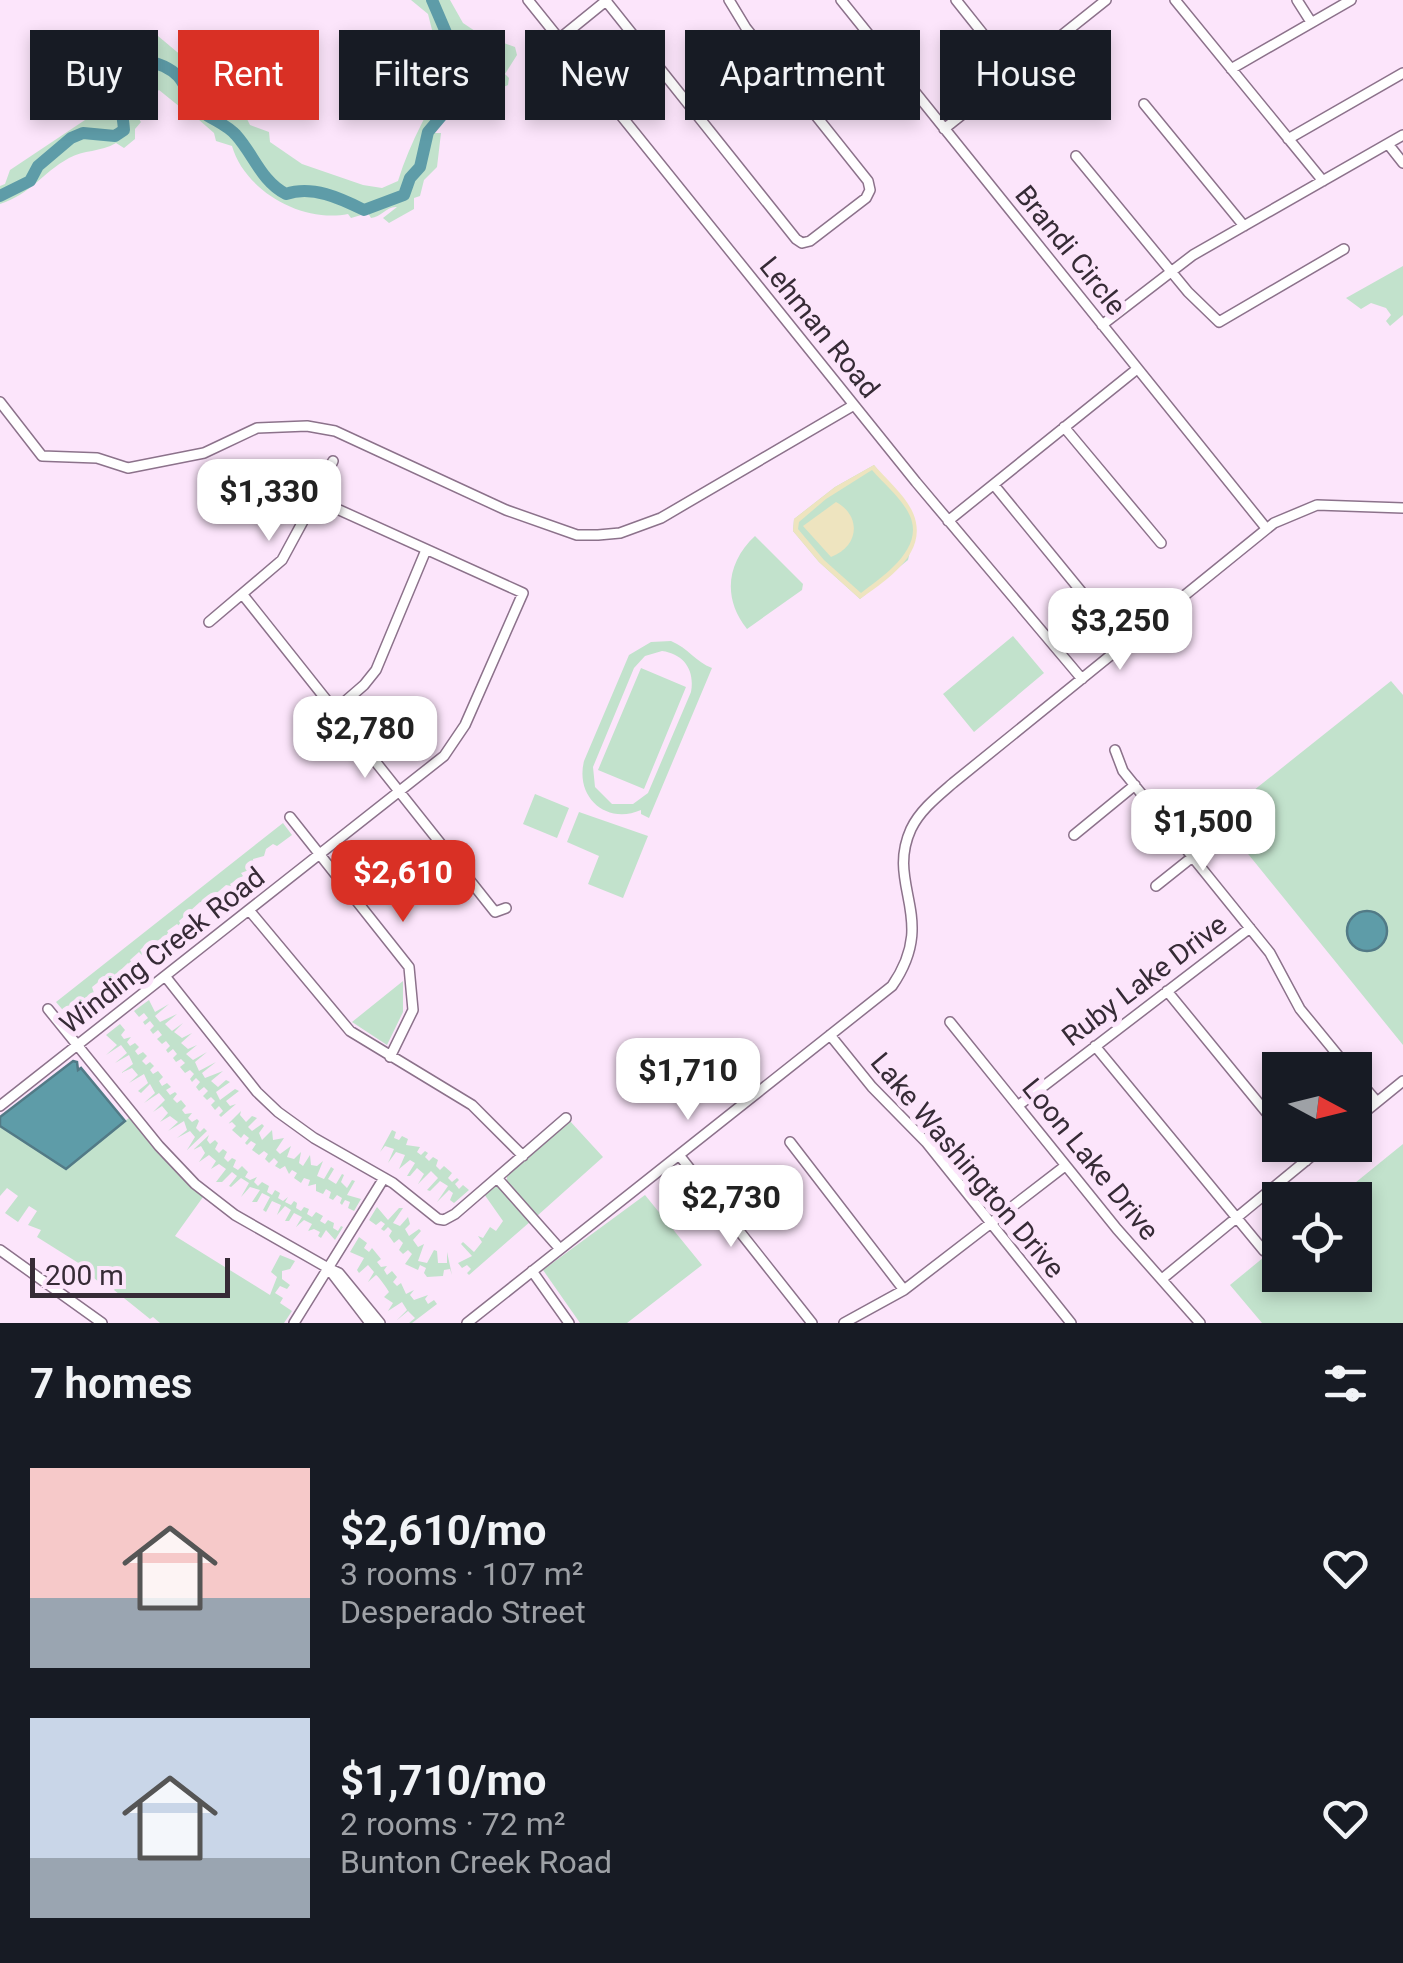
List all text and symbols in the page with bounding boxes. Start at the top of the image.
chip: Buy [30,30,158,120]
chip: Rent [178,30,319,120]
chip: Filters [339,30,505,120]
chip: New [525,30,665,120]
chip: Apartment [685,30,920,120]
chip: House [940,30,1111,120]
street label: Brandi Circle [1008,179,1133,322]
street label: Lehman Road [753,250,886,404]
pin: $1,330 [188,459,350,544]
text: $1,330 [219,472,319,510]
pin: $3,250 [1039,588,1201,673]
text: $3,250 [1070,601,1170,639]
pin: $2,780 [284,696,446,781]
text: $2,780 [315,709,415,747]
pin: $1,500 [1122,789,1284,874]
text: $1,500 [1153,802,1253,840]
pin: $2,610 [322,840,484,925]
text: $2,610 [353,853,453,891]
street label: Winding Creek Road [54,860,271,1040]
street label: Ruby Lake Drive [1056,908,1233,1053]
pin: $1,710 [607,1038,769,1123]
street label: Lake Washington Drive [864,1046,1071,1285]
text: $1,710 [638,1051,738,1089]
north arrow [1262,1052,1372,1162]
map controls [1262,1052,1372,1292]
street label: Loon Lake Drive [1015,1072,1166,1247]
pin: $2,730 [650,1165,812,1250]
text: $2,730 [681,1178,781,1216]
button: locate [1262,1182,1372,1292]
scale bar [30,1253,230,1298]
text: 200 m [45,1259,124,1292]
icon: filters [1318,1356,1373,1411]
text: 7 homes [30,1359,192,1408]
text: $2,610/mo [340,1506,547,1555]
icon: home [110,1508,230,1628]
icon: heart [1318,1541,1373,1596]
text: 3 rooms · 107 m² [340,1555,583,1593]
text: Desperado Street [340,1593,586,1631]
text: $1,710/mo [340,1756,547,1805]
icon: home [110,1758,230,1878]
icon: heart [1318,1791,1373,1846]
text: 2 rooms · 72 m² [340,1805,565,1843]
text: Bunton Creek Road [340,1843,612,1881]

